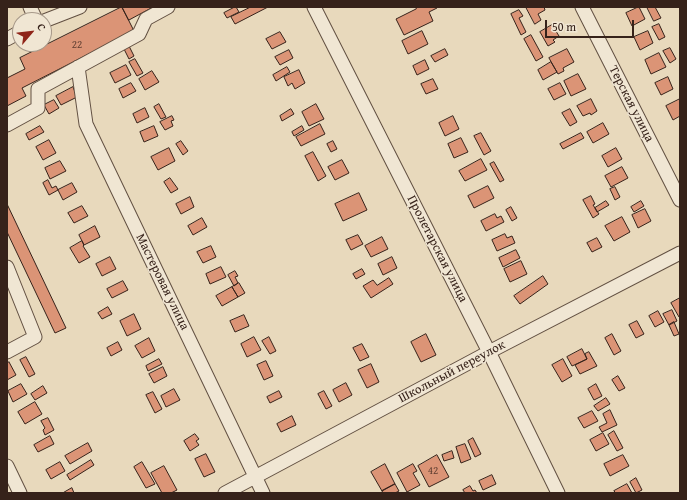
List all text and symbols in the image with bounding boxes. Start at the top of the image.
north arrow [12,12,52,52]
scale bar [547,12,636,38]
text: 50 m [552,18,576,35]
text: С [33,20,50,33]
house number: 22 [72,38,82,52]
street label: Терская улица [605,63,657,145]
street label: Пролетарская улица [403,193,471,305]
street label: Мастеровая улица [132,231,192,333]
street label: Школьный переулок [396,337,508,407]
house number: 42 [428,464,438,478]

